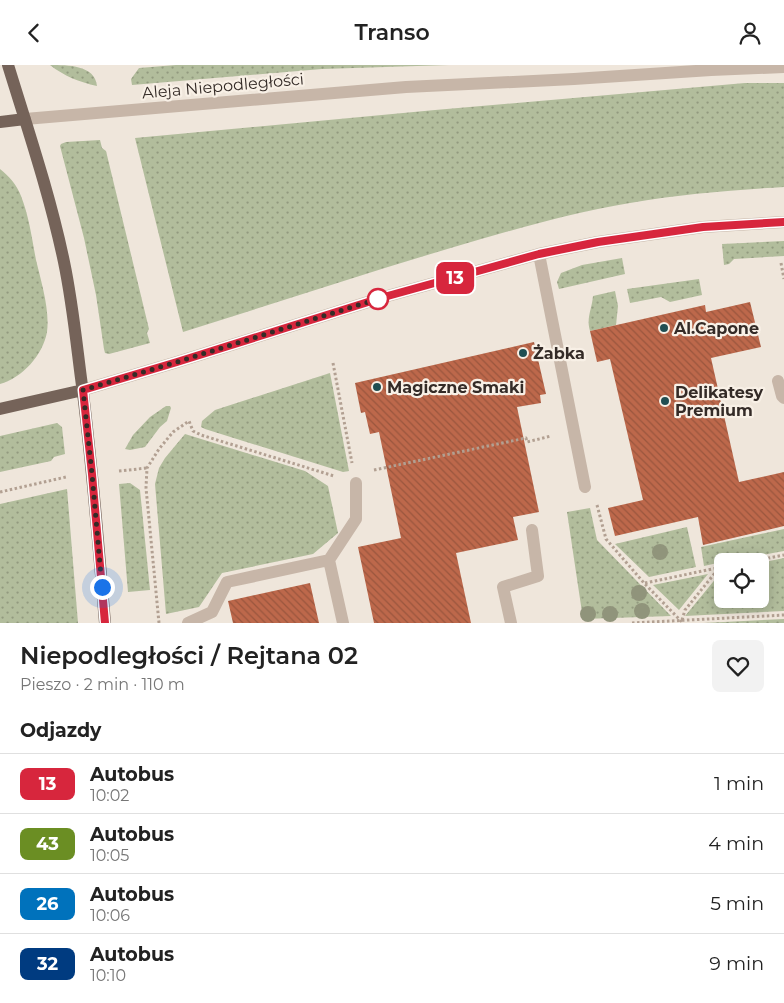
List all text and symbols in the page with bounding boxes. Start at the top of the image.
icon: back [20,19,48,47]
text: Transo [354,19,430,46]
icon: person [736,19,764,47]
street label: Aleja Niepodległości [141,69,305,103]
line badge: 13 [432,262,478,294]
text: 13 [446,267,464,289]
unlabelled marker [367,288,389,310]
place label: Al.Capone [673,319,759,338]
marker: Al.Capone [658,322,670,334]
place label: Żabka [533,344,585,363]
marker: Żabka [517,347,529,359]
place label: Magiczne Smaki [387,378,524,397]
marker: Magiczne Smaki [371,381,383,393]
place label: Delikatesy Premium [675,383,763,420]
marker: Delikatesy Premium [659,395,671,407]
map controls [714,553,769,608]
button: locate [714,553,769,608]
your location [90,575,115,600]
button: heart [712,640,764,692]
text: Niepodległości / Rejtana 02 [20,641,358,670]
text: Pieszo · 2 min · 110 m [20,675,185,694]
text: Odjazdy [20,719,101,742]
text: Autobus [90,763,174,786]
text: 1 min [714,772,764,795]
text: 13 [39,773,56,795]
text: 10:02 [90,786,129,805]
text: Autobus [90,823,174,846]
text: 4 min [708,832,764,855]
text: 43 [36,833,59,855]
text: 10:05 [90,846,129,865]
text: Autobus [90,883,174,906]
text: 5 min [710,892,764,915]
text: 26 [36,893,59,915]
text: 10:06 [90,906,130,925]
text: Autobus [90,943,174,966]
text: 9 min [709,952,764,975]
text: 32 [37,953,58,975]
text: 10:10 [90,966,126,985]

